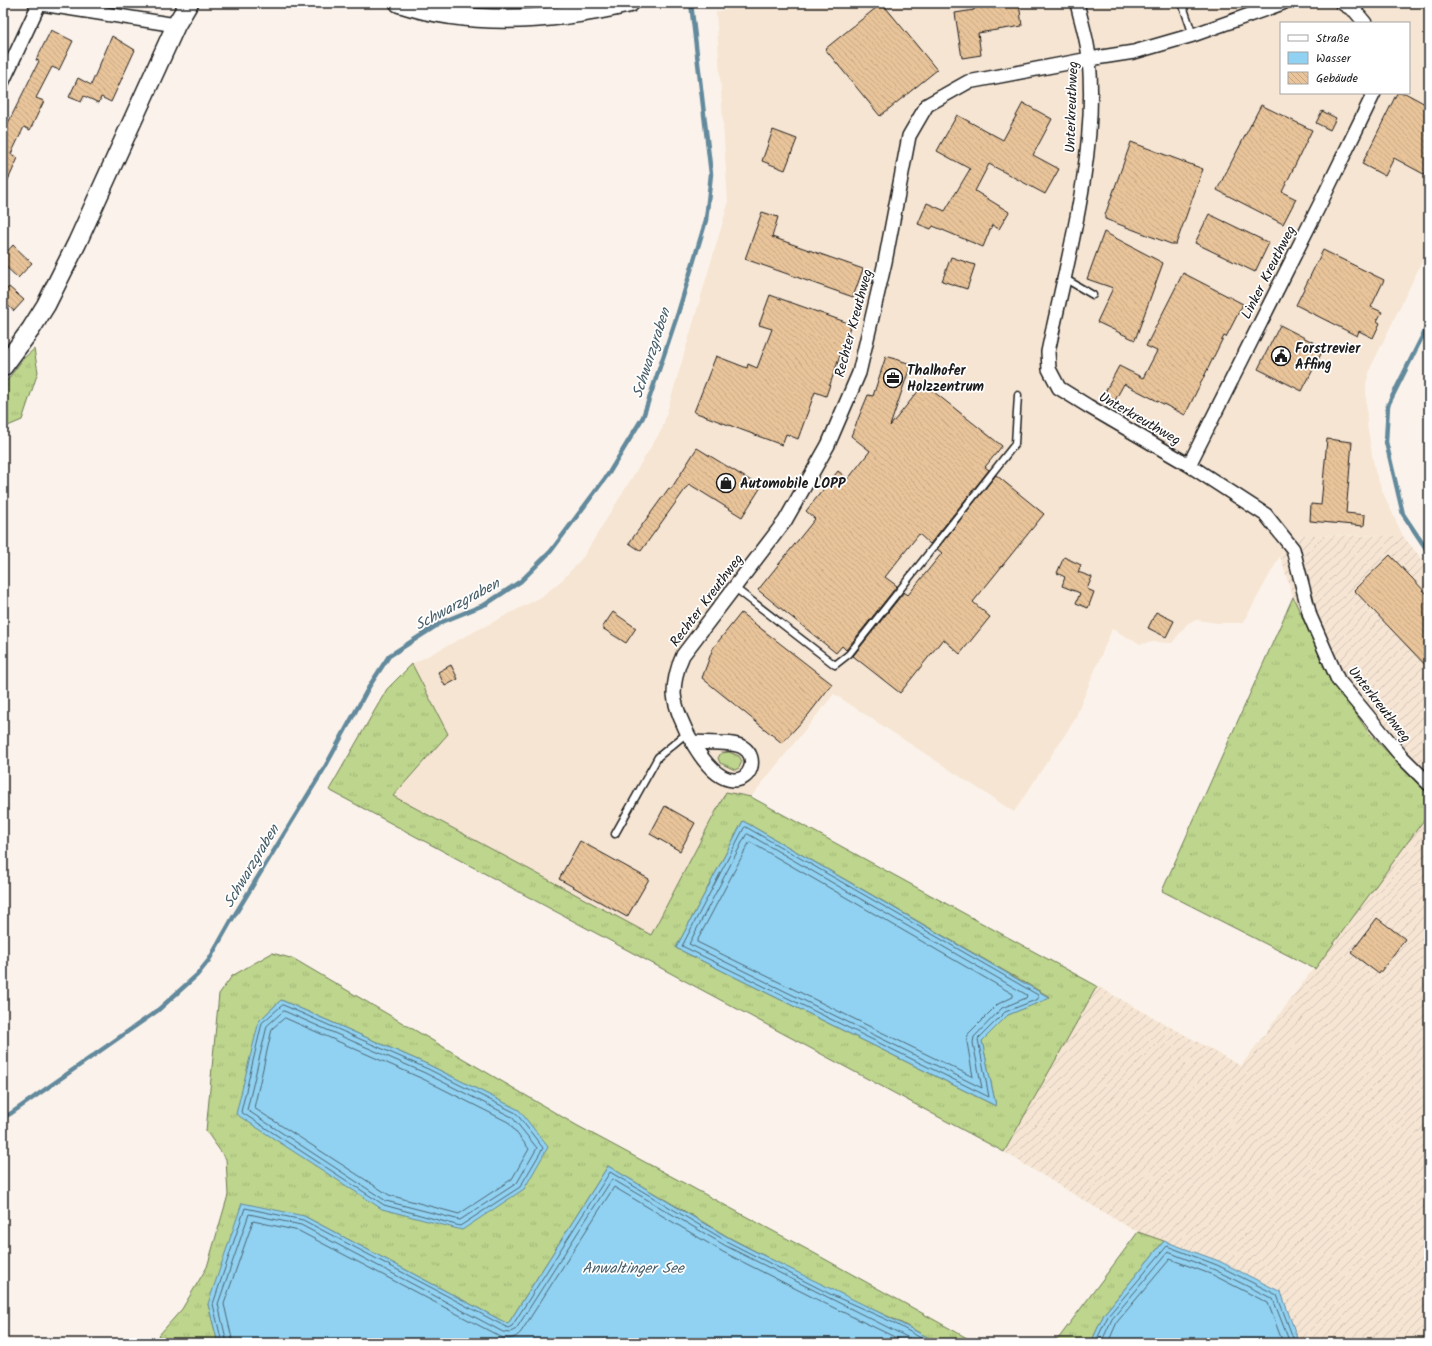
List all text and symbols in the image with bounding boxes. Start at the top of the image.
legend [1280,22,1410,94]
text: Straße [1316,29,1350,48]
text: Wasser [1316,49,1352,68]
street label: Unterkreuthweg [1059,61,1085,153]
text: Gebäude [1316,69,1358,88]
street label: Linker Kreuthweg [1236,222,1302,323]
street label: Rechter Kreuthweg [829,267,879,380]
water label: Schwarzgraben [626,304,678,401]
place label: Forstrevier Affing [1295,338,1361,376]
public building icon: Forstrevier Affing [1270,345,1292,367]
place label: Thalhofer Holzzentrum [907,360,984,398]
office icon: Thalhofer Holzzentrum [882,367,904,389]
street label: Unterkreuthweg [1094,386,1185,451]
shop icon: Automobile LOPP [715,472,737,494]
place label: Automobile LOPP [740,473,847,495]
street label: Rechter Kreuthweg [664,549,749,652]
water label: Schwarzgraben [411,572,505,637]
street label: Unterkreuthweg [1342,662,1416,748]
water label: Schwarzgraben [218,820,287,913]
water label: Anwaltinger See [582,1257,685,1281]

